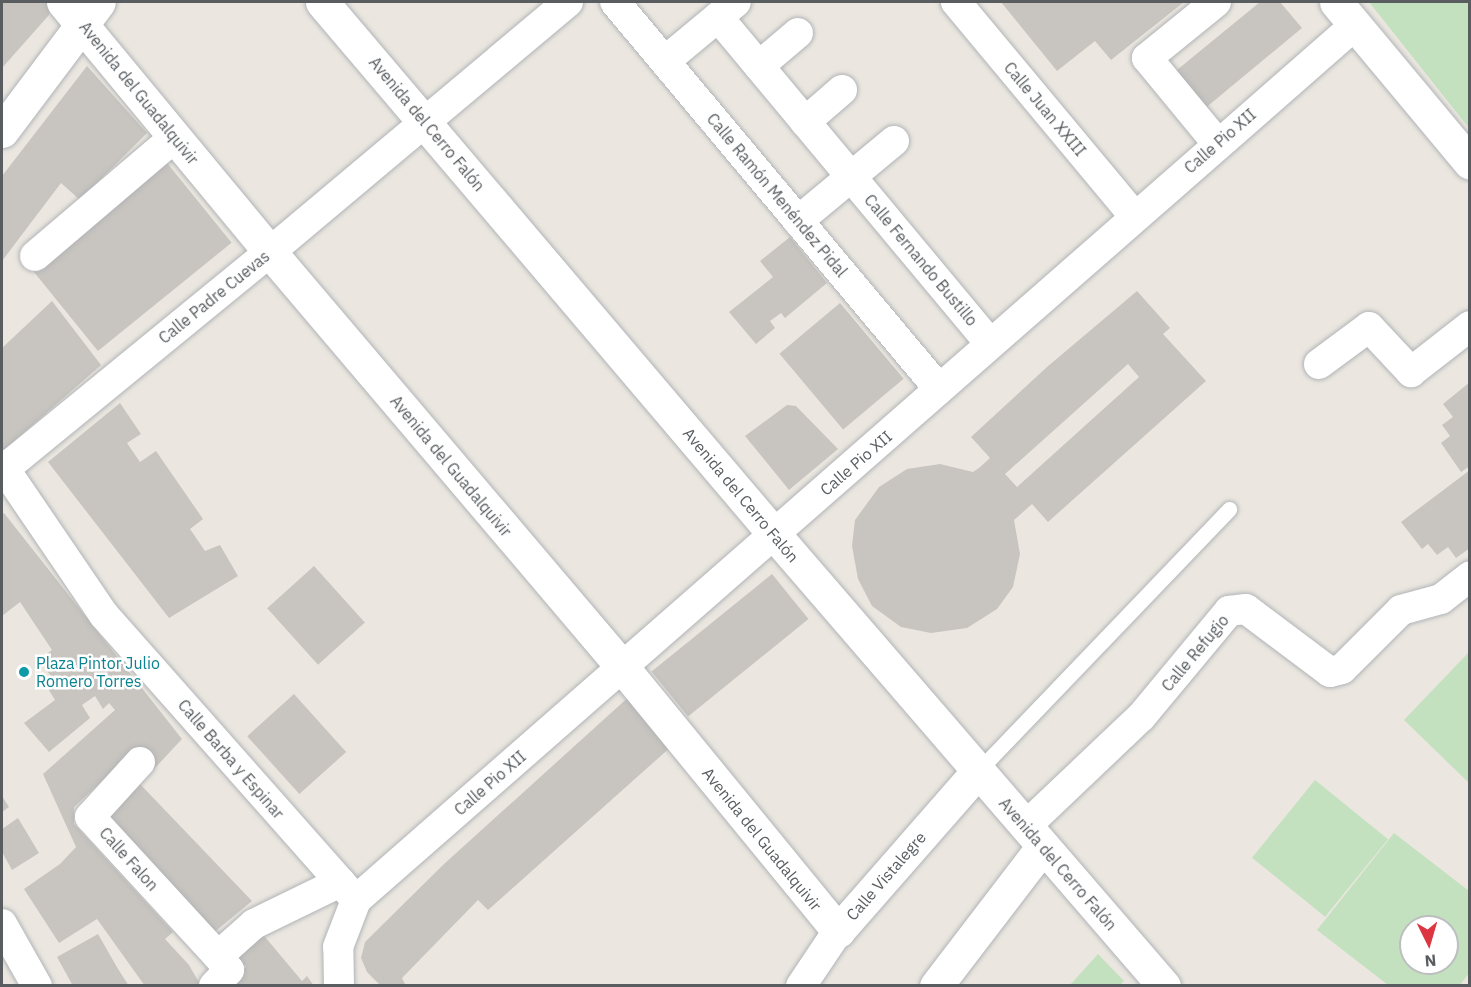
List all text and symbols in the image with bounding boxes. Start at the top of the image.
street label: Avenida del Guadalquivir [75,18,203,168]
street label: Avenida del Cerro Falón [365,53,489,195]
street label: Calle Juan XXIII [1000,58,1090,160]
street label: Calle Pio XII [1180,105,1260,177]
street label: Calle Ramón Menéndez Pidal [703,109,851,281]
street label: Calle Fernando Bustillo [860,190,982,330]
street label: Calle Padre Cuevas [155,246,273,348]
street label: Avenida del Guadalquivir [386,392,516,540]
street label: Avenida del Cerro Falón [679,424,803,566]
street label: Calle Pio XII [816,427,896,499]
street label: Calle Refugio [1157,611,1233,695]
place label: Plaza Pintor Julio Romero Torres [36,653,160,691]
marker: Plaza Pintor Julio Romero Torres [17,665,31,679]
street label: Calle Barba y Espinar [174,695,288,823]
street label: Calle Pio XII [450,747,530,819]
street label: Avenida del Guadalquivir [698,764,826,914]
street label: Avenida del Cerro Falón [995,794,1121,934]
street label: Calle Falon [95,823,163,895]
street label: Calle Vistalegre [842,828,930,924]
north arrow [1399,915,1459,975]
text: N [1424,950,1437,971]

